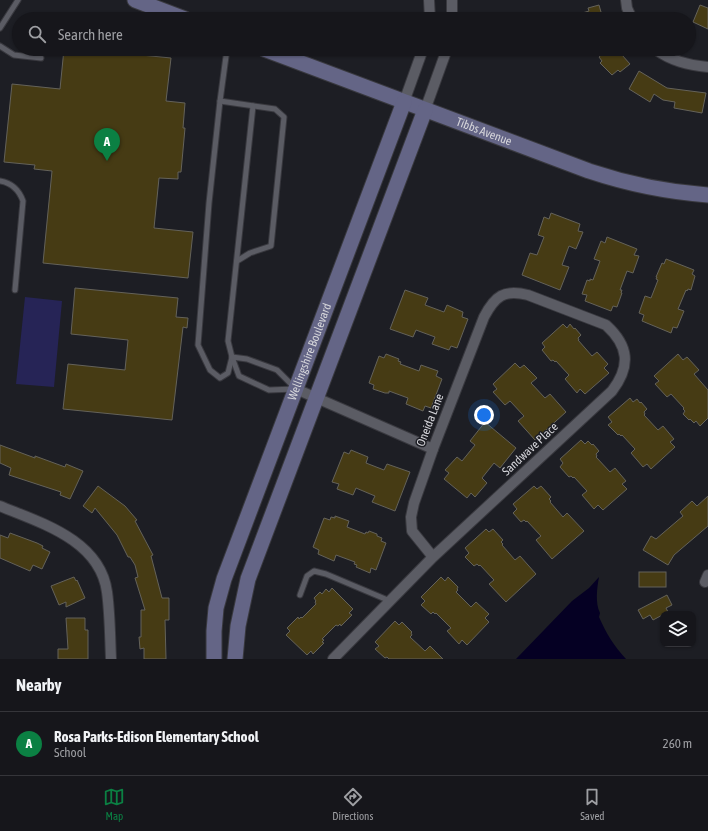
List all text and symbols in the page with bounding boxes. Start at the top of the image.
search box [12,12,696,56]
icon: search [26,23,48,45]
text: Search here [58,26,123,43]
street label: Tibbs Avenue [454,115,514,148]
pin: A [94,128,120,161]
street label: Wellingshire Boulevard [285,301,334,402]
street label: Oneida Lane [414,392,446,448]
your location [474,405,494,425]
street label: Sandwave Place [499,420,561,478]
map controls [660,611,696,647]
button: layers [660,611,696,647]
text: Nearby [16,675,62,695]
text: Rosa Parks-Edison Elementary School [54,728,259,745]
text: A [26,736,32,751]
text: 260 m [663,736,692,751]
text: School [54,745,86,760]
tab: Map [103,786,125,822]
tab: Directions [332,786,373,822]
tab: Saved [580,786,605,822]

